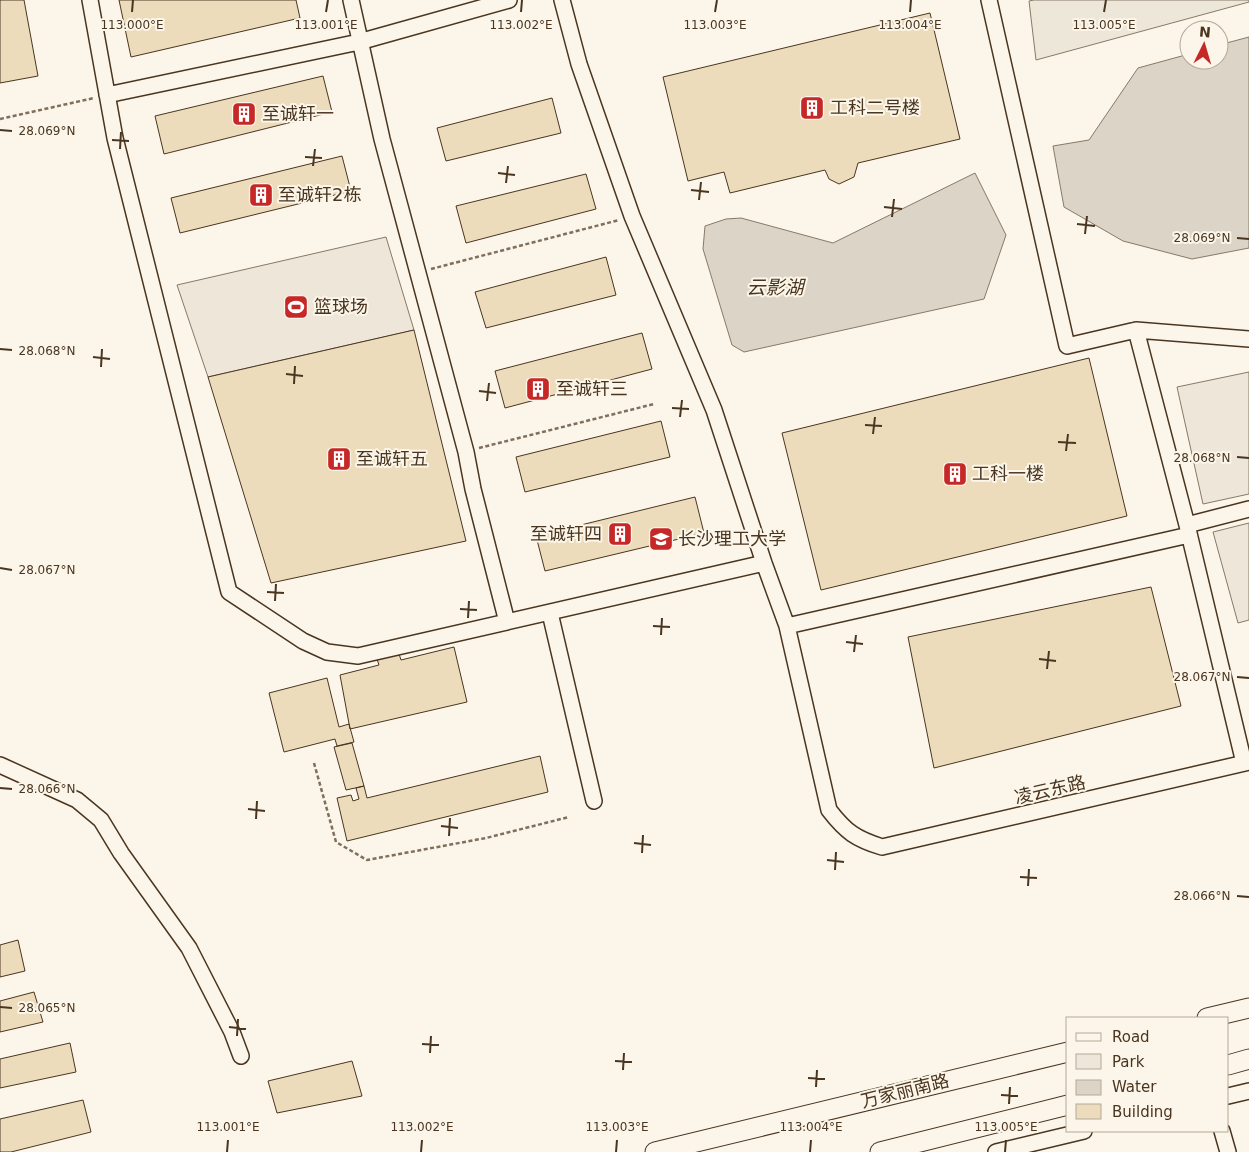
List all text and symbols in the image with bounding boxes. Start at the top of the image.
text: 113.000°E [100,18,164,32]
text: 113.001°E [294,18,358,32]
text: 113.002°E [489,18,553,32]
text: 113.003°E [683,18,747,32]
text: 113.004°E [878,18,942,32]
text: 113.005°E [1072,18,1136,32]
north arrow [1179,20,1229,70]
text: N [1199,24,1212,41]
building icon: 工科二号楼 [799,95,825,121]
place label: 工科二号楼 [830,97,920,118]
building icon: 至诚轩一 [231,101,257,127]
place label: 至诚轩一 [262,103,334,124]
text: 28.069°N [19,124,75,138]
building icon: 至诚轩2栋 [248,182,274,208]
place label: 至诚轩2栋 [278,184,361,205]
text: 28.069°N [1174,231,1230,245]
water label: 云影湖 [746,276,806,298]
sports icon: 篮球场 [283,294,309,320]
place label: 篮球场 [314,296,368,317]
text: 28.068°N [19,344,75,358]
building icon: 至诚轩三 [525,376,551,402]
place label: 至诚轩三 [556,378,628,399]
building icon: 至诚轩五 [326,446,352,472]
place label: 至诚轩五 [356,448,428,469]
text: 28.068°N [1174,451,1230,465]
building icon: 工科一楼 [942,461,968,487]
place label: 工科一楼 [972,463,1044,484]
building icon: 至诚轩四 [607,521,633,547]
place label: 至诚轩四 [530,523,602,544]
school or university icon: 长沙理工大学 [648,526,674,552]
place label: 长沙理工大学 [678,528,786,549]
text: 28.067°N [19,563,75,577]
text: 28.067°N [1174,670,1230,684]
street label: 凌云东路 [1012,771,1087,808]
text: 28.066°N [19,782,75,796]
text: 28.066°N [1174,889,1230,903]
text: 28.065°N [19,1001,75,1015]
legend [1066,1017,1229,1132]
text: Road [1112,1028,1150,1046]
text: Park [1112,1053,1145,1071]
street label: 万家丽南路 [859,1069,951,1112]
text: Water [1112,1078,1157,1096]
text: Building [1112,1103,1173,1121]
text: 113.001°E [196,1120,260,1134]
text: 113.002°E [390,1120,454,1134]
text: 113.003°E [585,1120,649,1134]
text: 113.004°E [779,1120,843,1134]
text: 113.005°E [974,1120,1038,1134]

